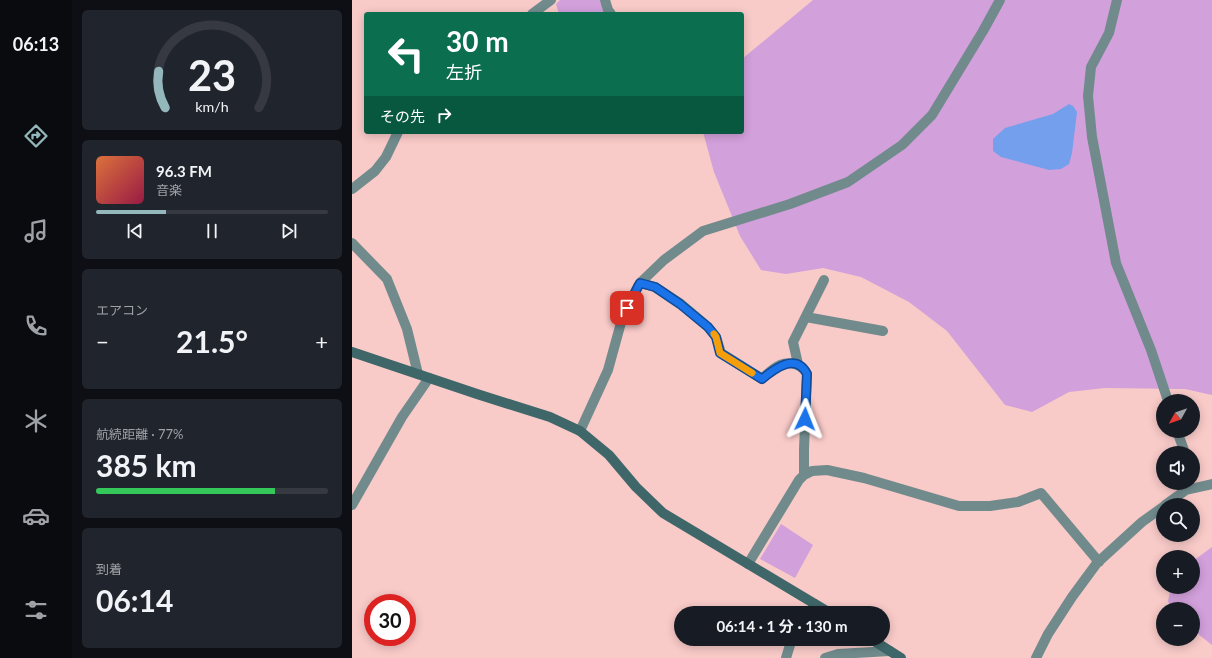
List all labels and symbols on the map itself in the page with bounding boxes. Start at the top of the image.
pin [610,291,644,325]
north arrow [1156,394,1200,438]
position arrow [784,398,826,440]
speed limit sign: 30 [364,594,416,646]

